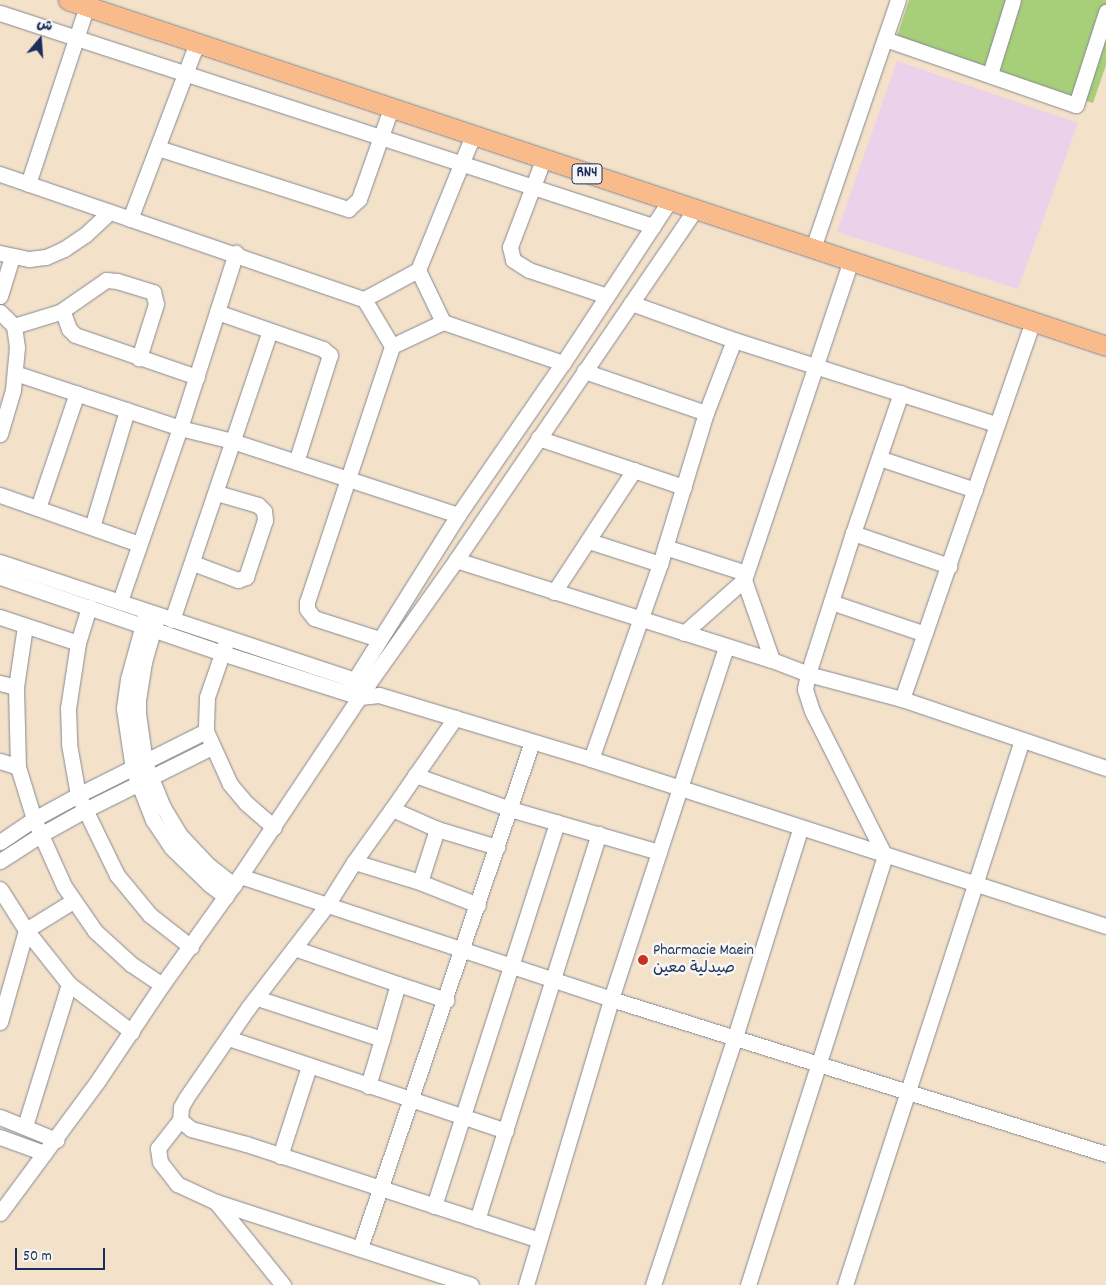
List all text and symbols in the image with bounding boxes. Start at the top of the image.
text: ش [34,14,55,38]
north arrow [15,15,65,65]
road number: RN4 [571,162,603,186]
place label: Pharmacie Maein صيدلية معين [653,941,754,979]
marker: Pharmacie Maein صيدلية معين [637,954,649,966]
scale bar [18,1238,108,1270]
text: 50 m [23,1246,52,1268]

